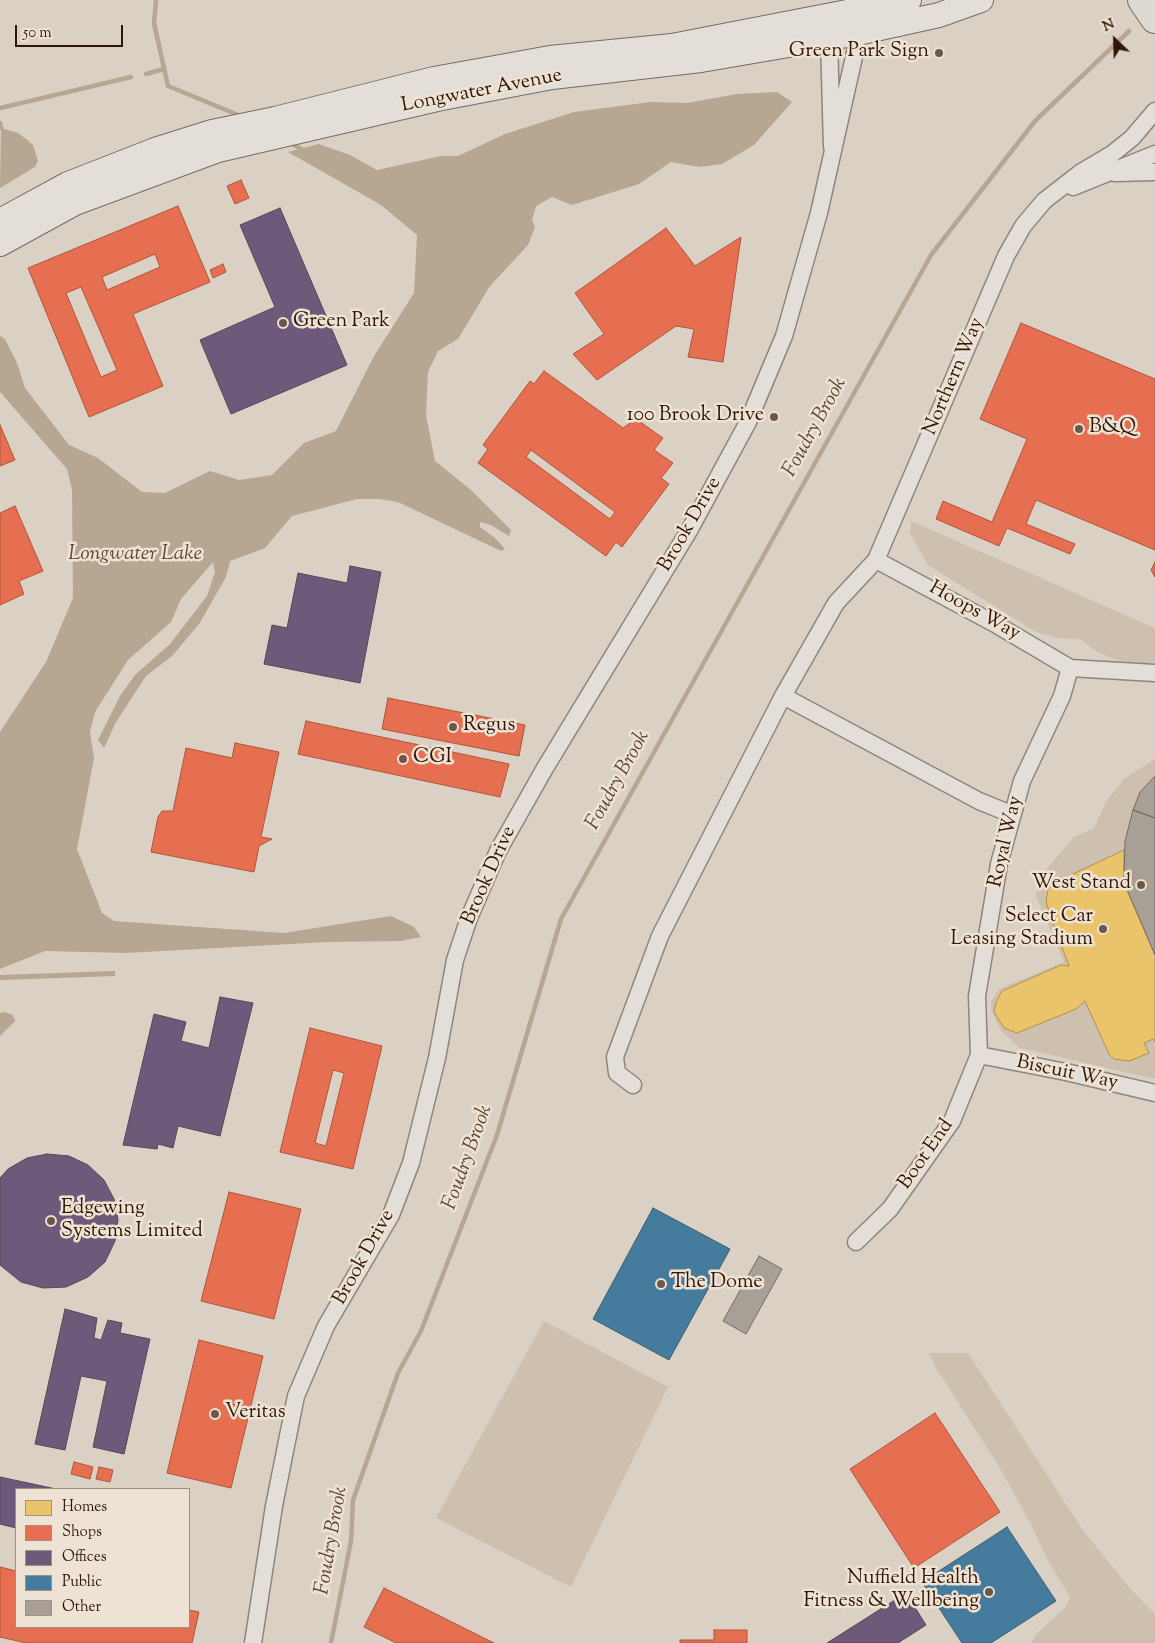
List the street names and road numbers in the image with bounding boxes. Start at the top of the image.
street label: Longwater Avenue [400,65,564,119]
street label: Northern Way [919,315,991,439]
street label: Brook Drive [654,473,728,577]
street label: Hoops Way [924,577,1024,647]
street label: Royal Way [985,794,1029,890]
street label: Brook Drive [458,823,522,929]
street label: Biscuit Way [1014,1052,1120,1096]
street label: Boot End [894,1115,960,1195]
street label: Brook Drive [329,1206,401,1310]

